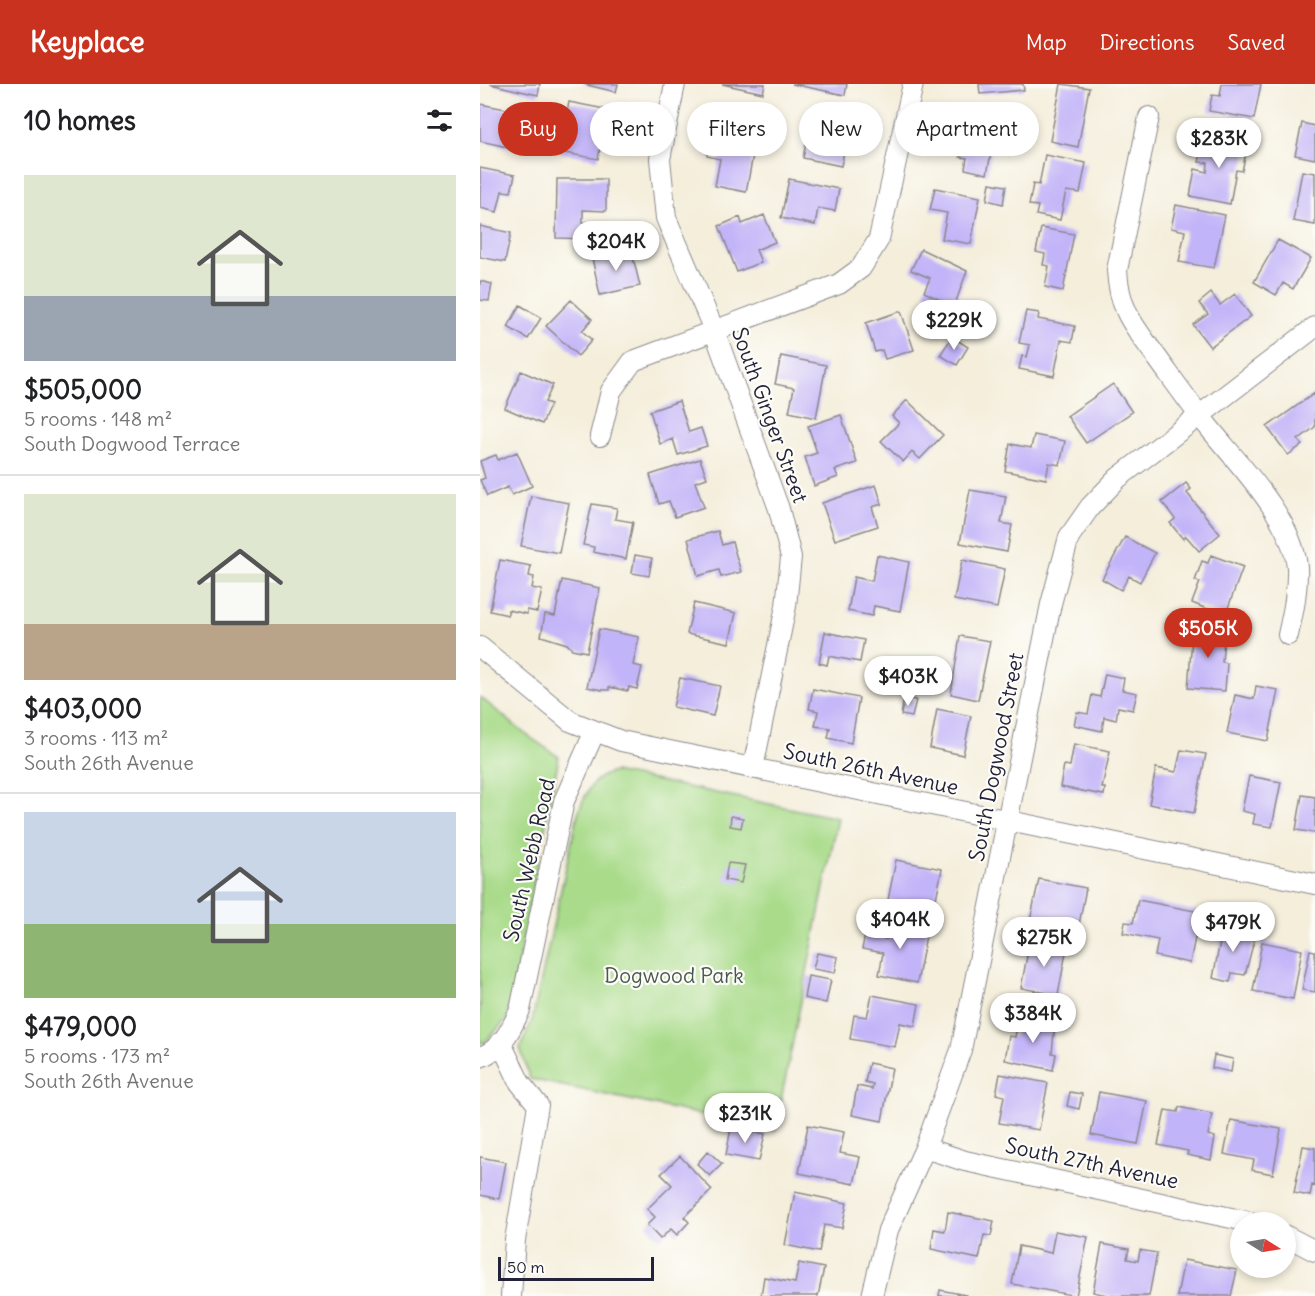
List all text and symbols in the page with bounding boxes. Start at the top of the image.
text: Keyplace [30,24,145,60]
text: Map [1026,29,1067,56]
text: Directions [1100,29,1194,56]
text: Saved [1227,29,1285,56]
chip: Buy [498,102,578,156]
chip: Rent [590,102,675,156]
chip: Filters [687,102,787,156]
chip: New [799,102,883,156]
chip: Apartment [895,102,1039,156]
text: 10 homes [24,104,136,137]
icon: filters [423,104,456,137]
pin: $283K [1177,118,1261,169]
text: $283K [1190,125,1248,150]
icon: home [186,214,294,322]
pin: $204K [574,221,658,272]
text: $204K [586,228,646,253]
pin: $229K [912,300,996,351]
text: $229K [926,307,982,332]
street label: South Ginger Street [726,324,814,506]
text: $505,000 [24,373,142,406]
text: 5 rooms · 148 m² [24,406,172,431]
text: South Dogwood Terrace [24,431,240,456]
icon: home [186,533,294,641]
pin: $505K [1166,608,1250,659]
text: $505K [1178,615,1238,640]
street label: South Dogwood Street [963,650,1029,864]
pin: $403K [866,656,950,707]
text: $403K [878,663,938,688]
text: $403,000 [24,692,142,725]
text: 3 rooms · 113 m² [24,725,168,750]
street label: South 26th Avenue [781,737,961,801]
text: South 26th Avenue [24,750,194,775]
street label: South Webb Road [497,776,561,944]
icon: home [186,851,294,959]
pin: $404K [858,899,942,950]
pin: $479K [1191,902,1275,953]
text: $404K [870,906,930,931]
text: $479K [1205,909,1261,934]
pin: $275K [1002,917,1086,968]
text: $275K [1016,924,1072,949]
park label: Dogwood Park [604,962,744,989]
pin: $384K [991,993,1075,1044]
text: $384K [1004,1000,1062,1025]
text: $479,000 [24,1010,137,1043]
text: 5 rooms · 173 m² [24,1043,170,1068]
text: South 26th Avenue [24,1068,194,1093]
pin: $231K [703,1093,787,1144]
text: $231K [718,1100,772,1125]
street label: South 27th Avenue [1003,1131,1181,1195]
north arrow [1230,1212,1296,1278]
map controls [1230,1212,1296,1278]
scale bar [498,1254,654,1282]
text: 50 m [507,1257,545,1277]

